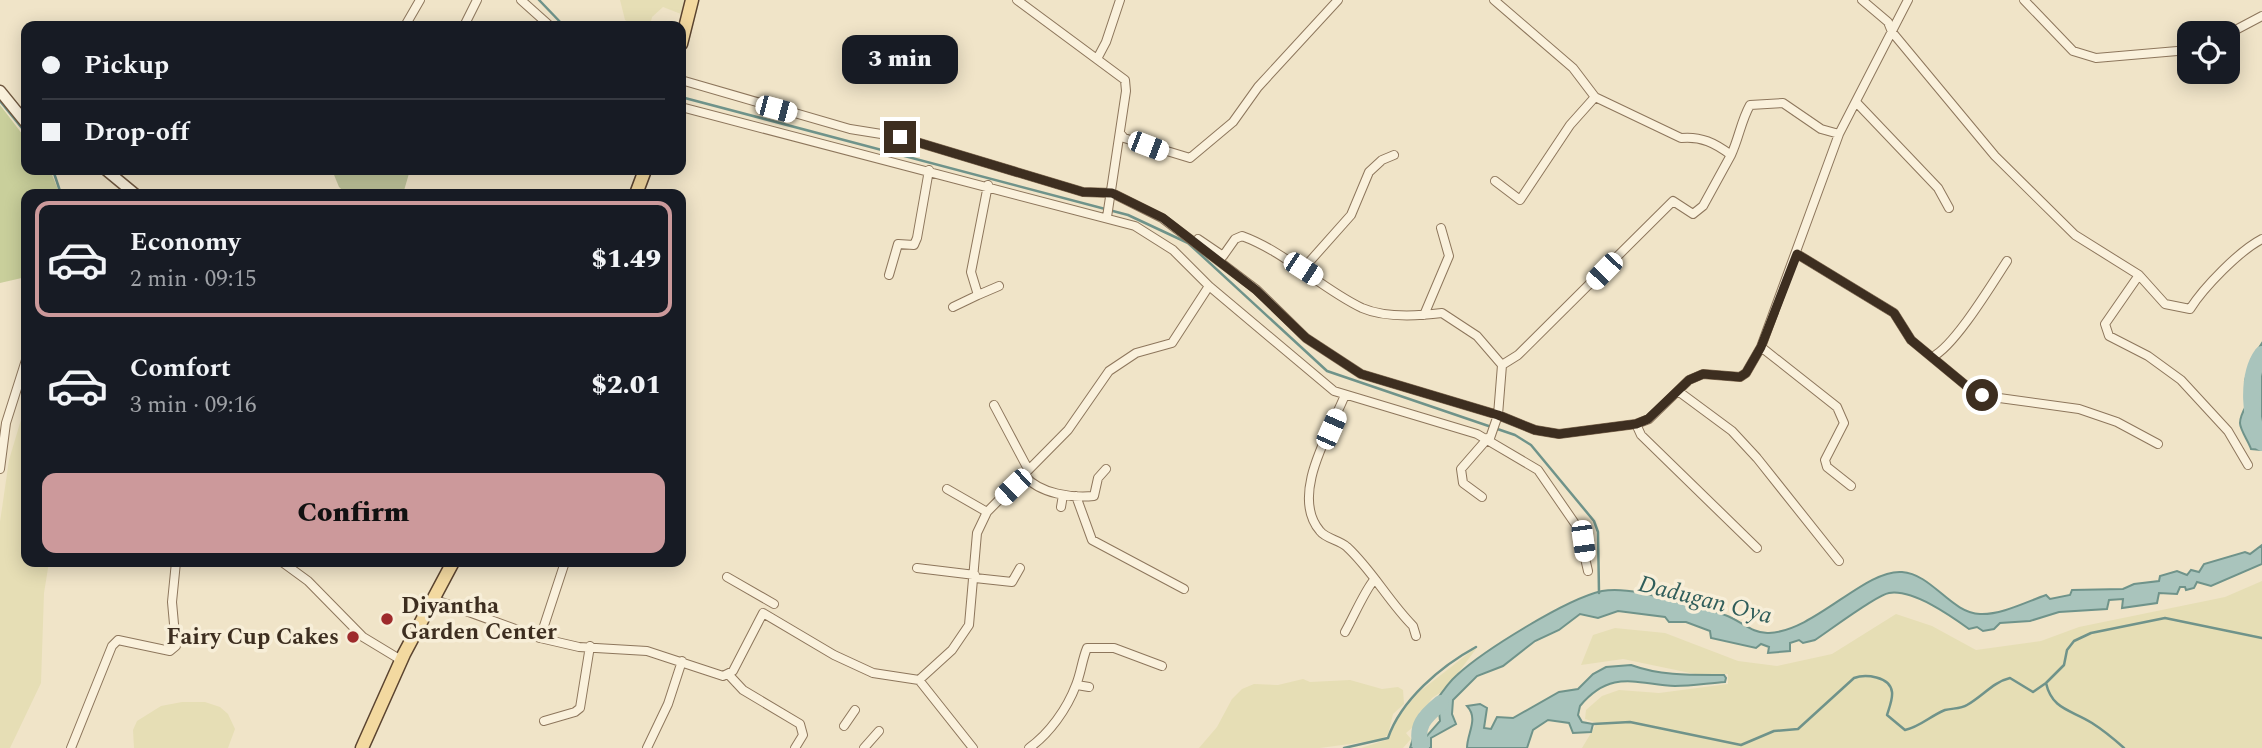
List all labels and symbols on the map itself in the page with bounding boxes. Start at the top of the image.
callout: 3 min [842,36,958,85]
car [753,93,800,125]
route end [884,121,916,153]
car [1125,129,1172,163]
car [1280,249,1327,289]
car [1582,249,1627,293]
route start [1966,379,1998,411]
car [1313,406,1350,452]
car [991,465,1036,509]
car [1570,519,1597,563]
water label: Dadugan Oya [1634,566,1776,634]
place label: Diyantha Garden Center [401,589,557,650]
marker: Diyantha Garden Center [379,611,395,627]
place label: Fairy Cup Cakes [166,620,339,655]
marker: Fairy Cup Cakes [345,629,361,645]

